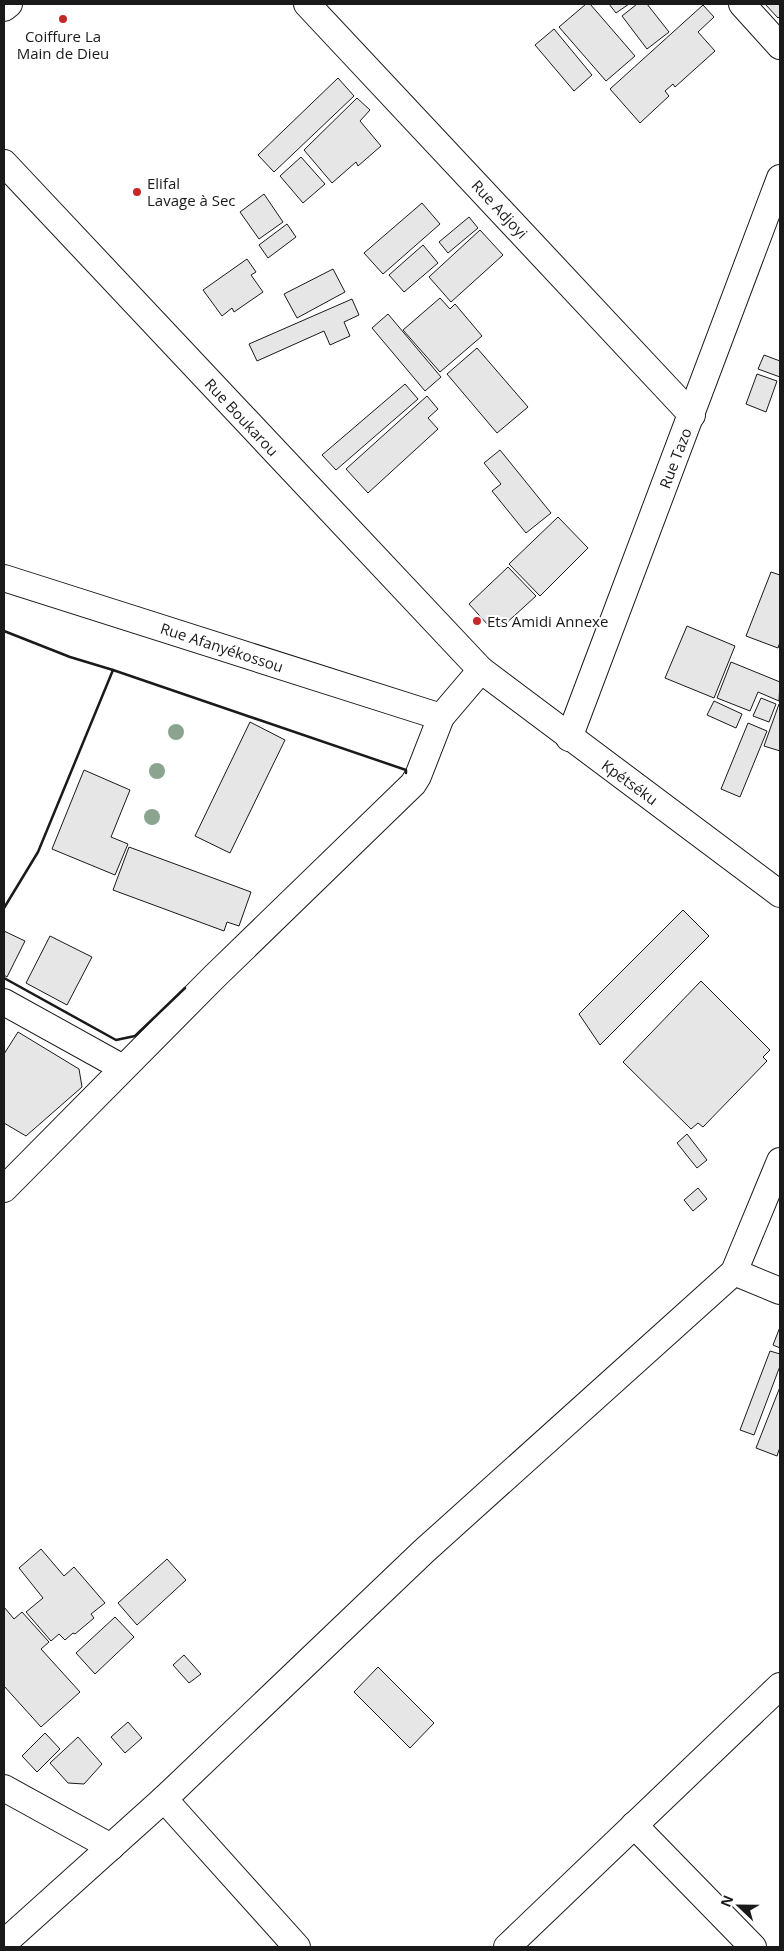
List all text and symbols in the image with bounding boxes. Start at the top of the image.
marker: Coiffure La Main de Dieu [57,13,69,25]
place label: Coiffure La Main de Dieu [17,26,109,63]
place label: Elifal Lavage à Sec [147,173,236,210]
street label: Rue Adjoyi [468,175,532,243]
marker: Elifal Lavage à Sec [131,186,143,198]
street label: Rue Boukarou [201,374,283,460]
street label: Rue Tazo [654,425,696,491]
place label: Ets Amidi Annexe [487,611,608,631]
marker: Ets Amidi Annexe [471,615,483,627]
street label: Rue Afanyékossou [158,618,286,676]
street label: Kpétséku [598,755,662,809]
north arrow [714,1881,764,1931]
text: N [716,1892,737,1910]

